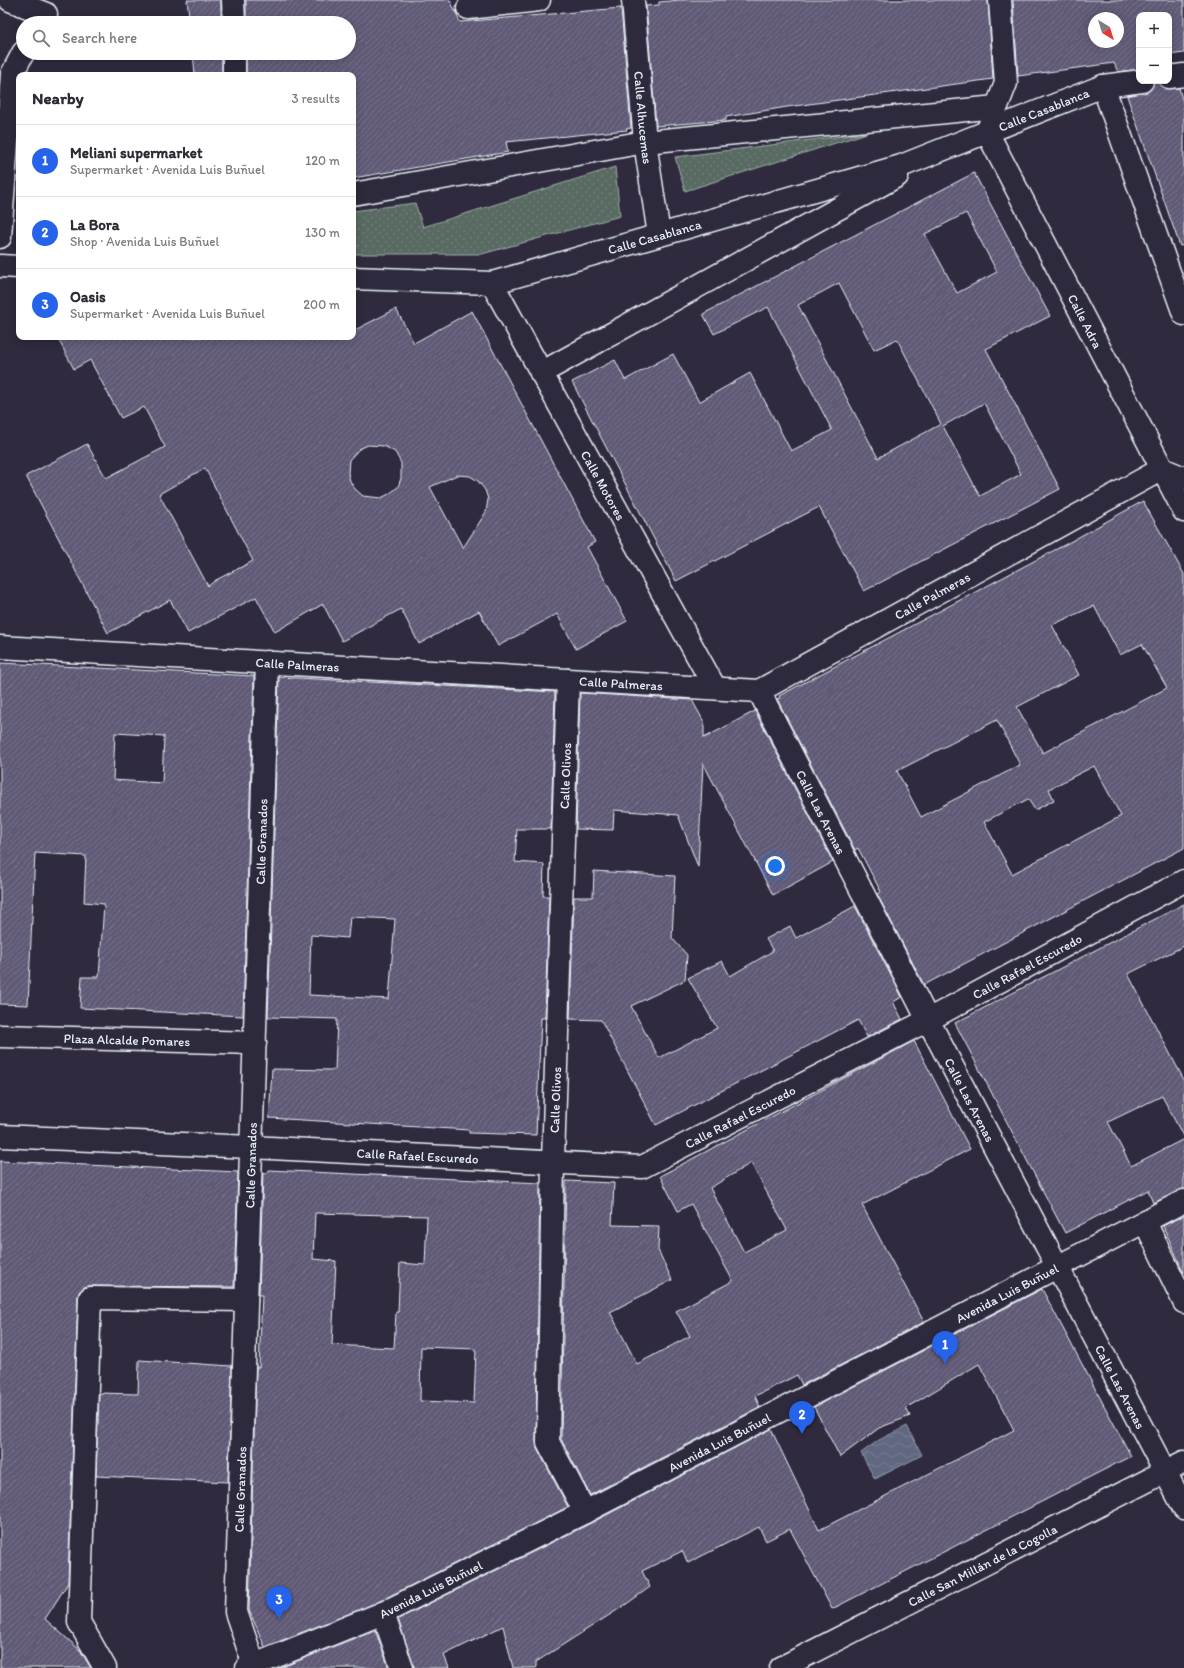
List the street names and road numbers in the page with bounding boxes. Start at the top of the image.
street label: Calle Alhucemas [631,71,655,165]
street label: Calle Casablanca [996,85,1092,135]
street label: Calle Casablanca [606,216,703,258]
street label: Calle Adra [1065,292,1105,351]
street label: Calle Motores [578,448,628,523]
street label: Calle Palmeras [892,569,973,623]
street label: Calle Palmeras [255,655,340,675]
street label: Calle Palmeras [579,674,663,693]
street label: Calle Olivos [557,742,574,809]
street label: Calle Las Arenas [793,768,849,857]
street label: Calle Granados [253,798,271,885]
street label: Calle Rafael Escuredo [970,931,1085,1002]
street label: Plaza Alcalde Pomares [63,1031,191,1049]
street label: Calle Las Arenas [941,1056,998,1145]
street label: Calle Olivos [547,1066,564,1133]
street label: Calle Rafael Escuredo [682,1082,798,1152]
street label: Calle Granados [242,1122,260,1209]
street label: Calle Rafael Escuredo [356,1145,479,1167]
street label: Avenida Luis Buñuel [954,1261,1061,1326]
street label: Calle Las Arenas [1092,1342,1148,1432]
street label: Avenida Luis Buñuel [666,1410,774,1475]
street label: Calle Granados [232,1446,249,1533]
street label: Calle San Millán de la Cogolla [905,1521,1060,1610]
street label: Avenida Luis Buñuel [377,1557,485,1622]

